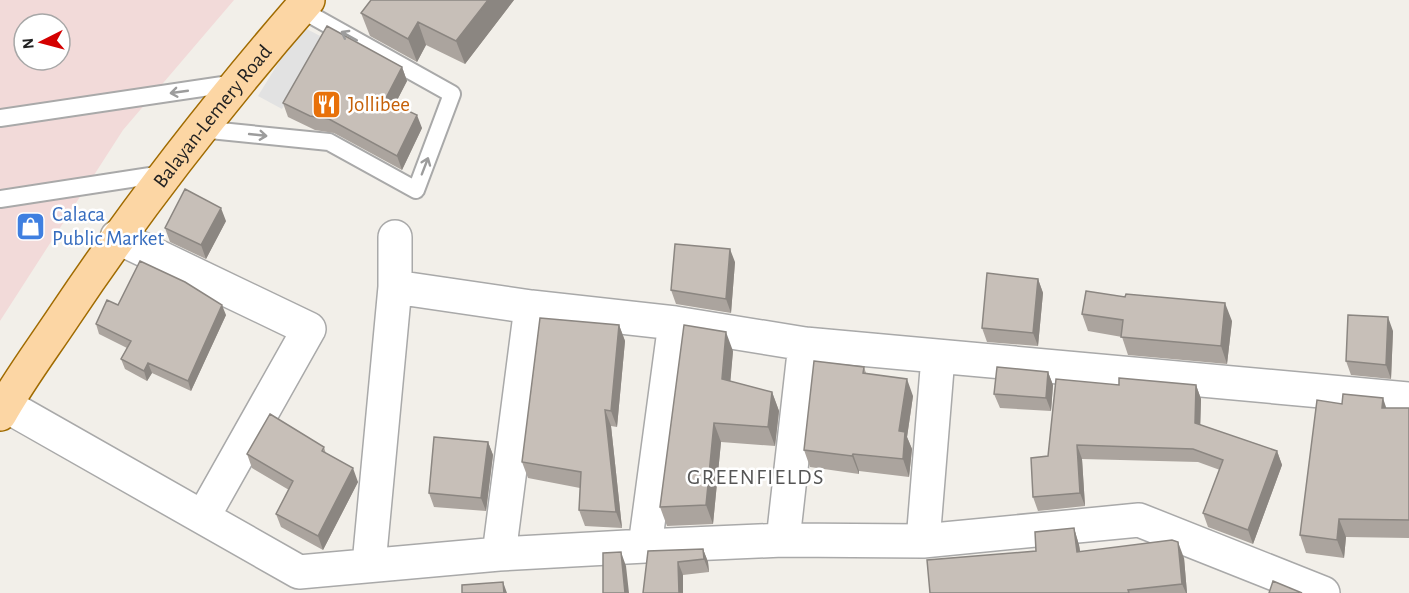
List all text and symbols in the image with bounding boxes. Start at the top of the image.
north arrow [12,12,72,72]
one-way arrow [341,30,358,42]
text: N [20,37,37,50]
street label: Balayan-Lemery Road [149,41,276,192]
one-way arrow [170,86,189,97]
restaurant icon: Jollibee [311,88,343,120]
place label: Jollibee [348,94,410,115]
one-way arrow [248,130,268,141]
one-way arrow [420,157,431,176]
place label: Calaca Public Market [52,204,165,249]
shop icon: Calaca Public Market [15,210,47,242]
district label: GREENFIELDS [687,466,825,488]

